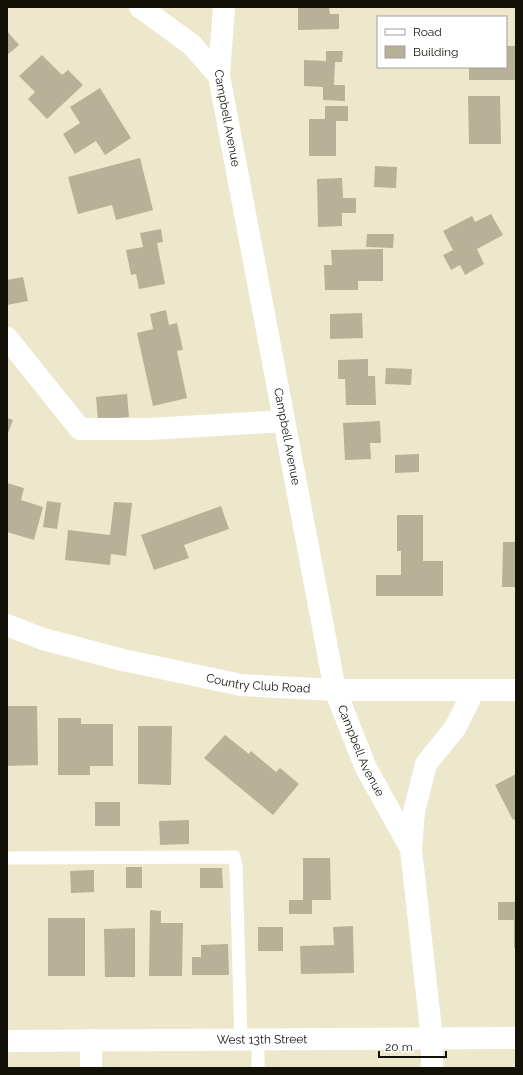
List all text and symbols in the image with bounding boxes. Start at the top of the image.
legend [377,16,507,68]
text: Road [413,25,442,39]
text: Building [413,45,459,59]
street label: Campbell Avenue [212,69,243,168]
street label: Campbell Avenue [271,387,303,486]
street label: Country Club Road [205,671,311,696]
street label: Campbell Avenue [335,703,387,799]
street label: West 13th Street [217,1032,307,1047]
scale bar [379,1033,446,1059]
text: 20 m [385,1040,413,1054]

